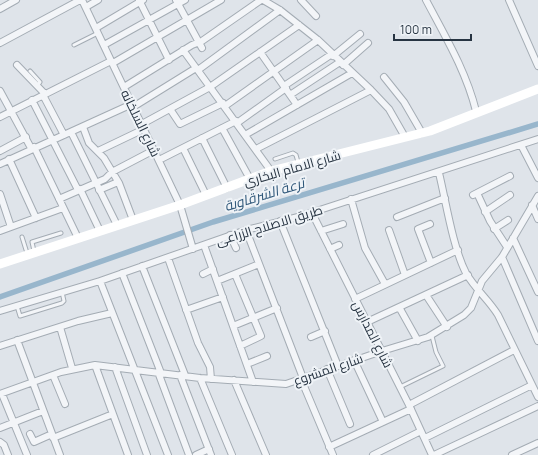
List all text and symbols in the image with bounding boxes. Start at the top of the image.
scale bar [394,16,471,42]
text: 100 m [400,21,432,38]
street label: شارع السلخانه [117,86,165,160]
street label: شارع الامام البخاري [241,146,343,192]
water label: ترعة الشرقاوية [222,172,309,215]
street label: طريق الاصلاح الزراعى [213,200,325,250]
street label: شارع المدارس [348,297,398,371]
street label: شارع المشروع [291,349,365,389]

